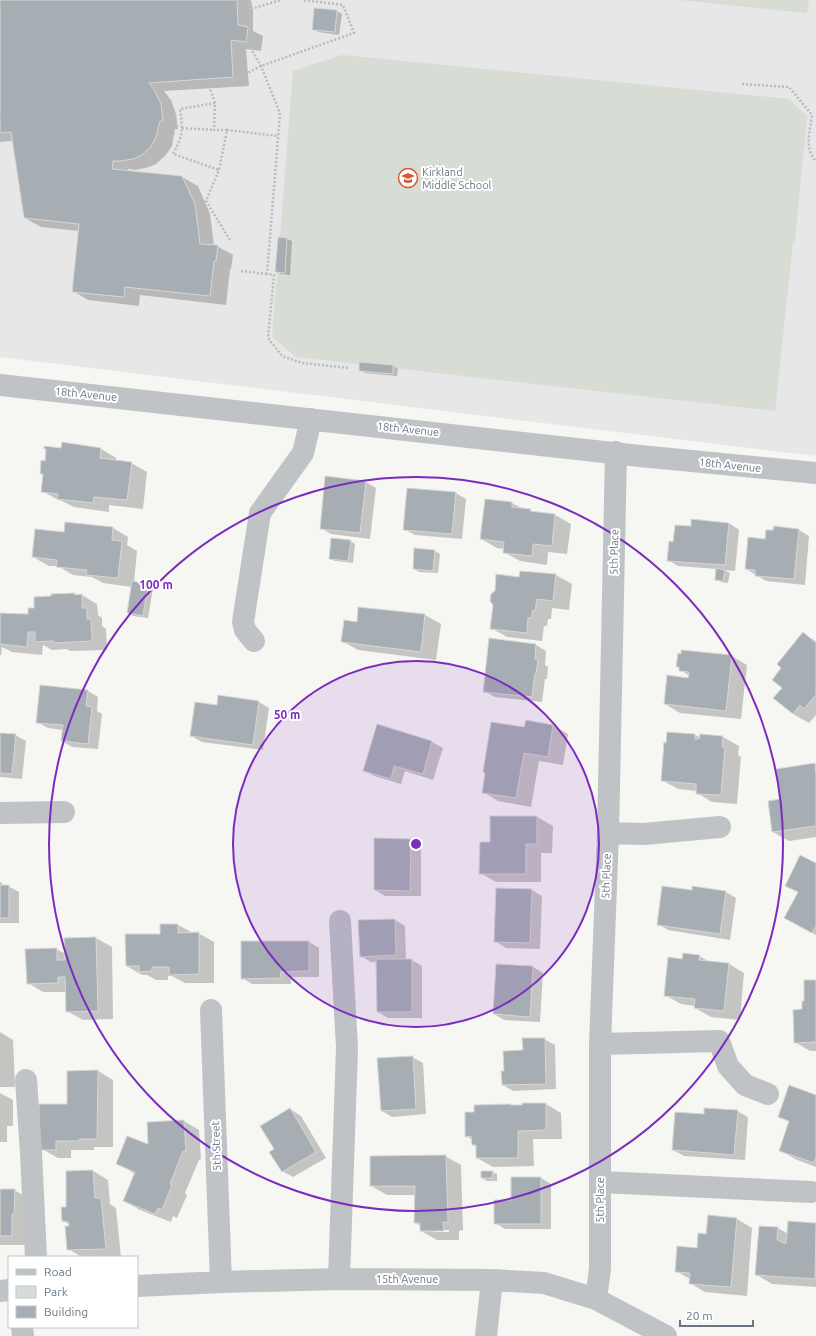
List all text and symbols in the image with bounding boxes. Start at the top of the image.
place label: Kirkland Middle School [422,166,492,191]
school or university icon: Kirkland Middle School [397,167,419,189]
street label: 18th Avenue [54,385,118,403]
street label: 18th Avenue [376,420,440,438]
street label: 18th Avenue [698,456,762,474]
street label: 5th Place [608,529,620,575]
text: 100 m [139,578,173,591]
text: 50 m [274,708,300,721]
centre of rings [409,837,423,851]
street label: 5th Place [599,853,613,899]
street label: 5th Street [209,1120,223,1171]
street label: 5th Place [594,1177,606,1223]
legend [8,1256,138,1328]
text: Road [44,1265,72,1278]
street label: 15th Avenue [376,1273,438,1285]
text: Park [44,1285,68,1298]
scale bar [680,1302,753,1328]
text: Building [44,1305,88,1318]
text: 20 m [686,1309,713,1322]

